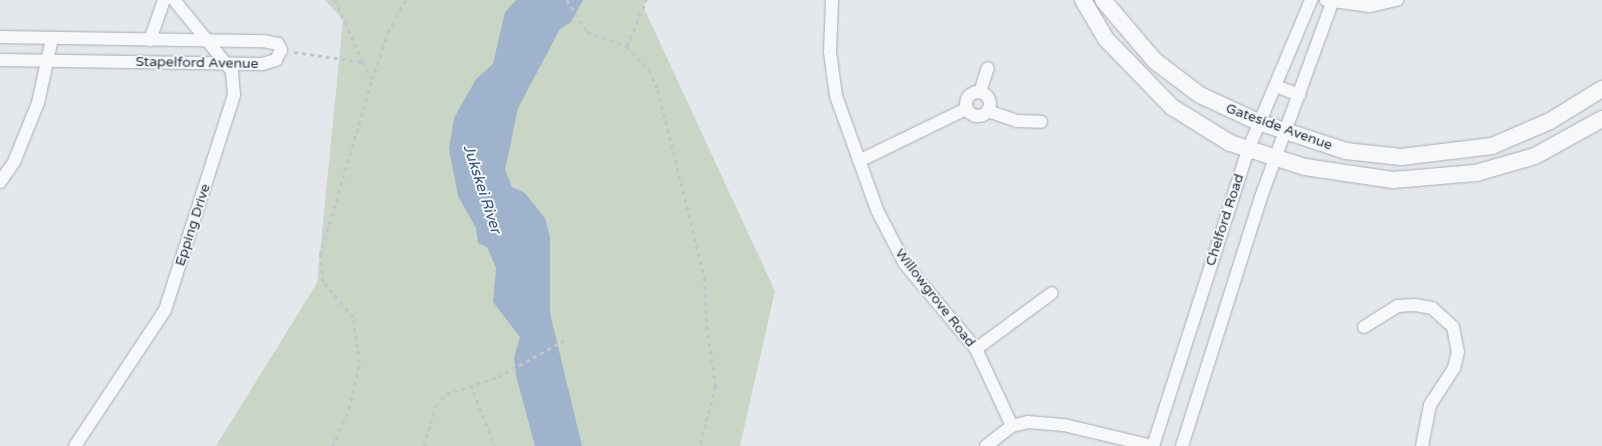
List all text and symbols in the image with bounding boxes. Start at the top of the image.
street label: Stapelford Avenue [135,54,259,72]
street label: Gateside Avenue [1223,100,1335,154]
water label: Jukskei River [459,142,505,236]
street label: Chelford Road [1202,172,1248,268]
street label: Epping Drive [172,182,214,268]
street label: Willowgrove Road [891,245,979,351]

